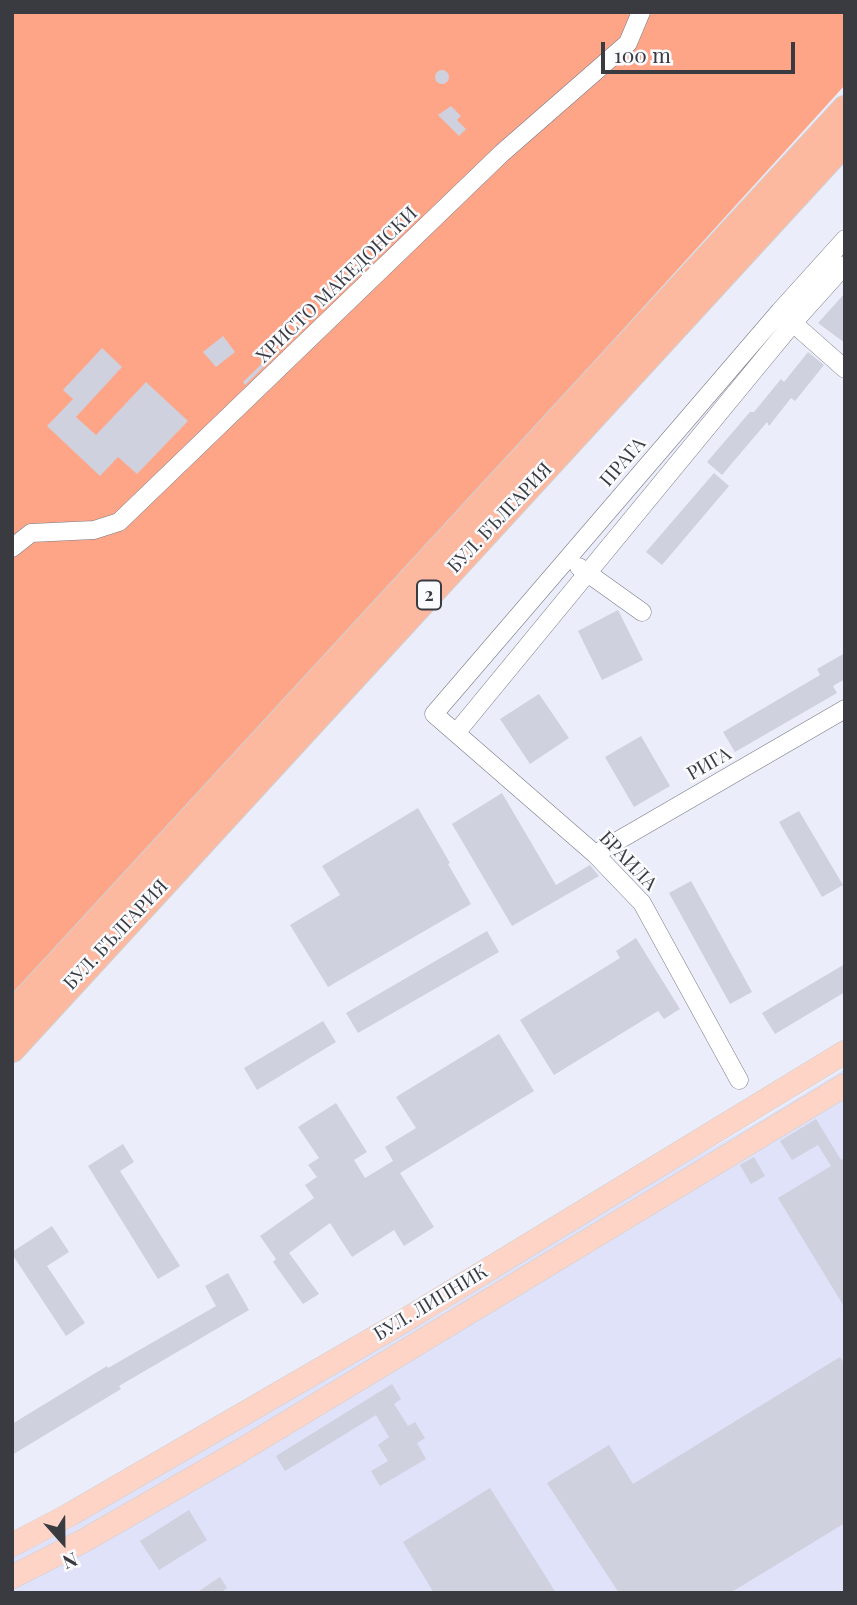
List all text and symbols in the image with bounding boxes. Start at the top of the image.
scale bar [605,28,799,72]
text: 100 m [614,40,671,68]
street label: ХРИСТО МАКЕДОНСКИ [252,202,422,368]
street label: ПРАГА [595,433,651,491]
street label: БУЛ. БЪЛГАРИЯ [443,458,557,578]
road number: 2 [417,580,441,610]
street label: РИГА [683,742,735,786]
street label: БРАИЛА [594,827,662,895]
street label: БУЛ. БЪЛГАРИЯ [59,875,173,995]
street label: БУЛ. ЛИПНИК [370,1260,492,1346]
north arrow [28,1507,98,1577]
text: N [59,1547,82,1576]

